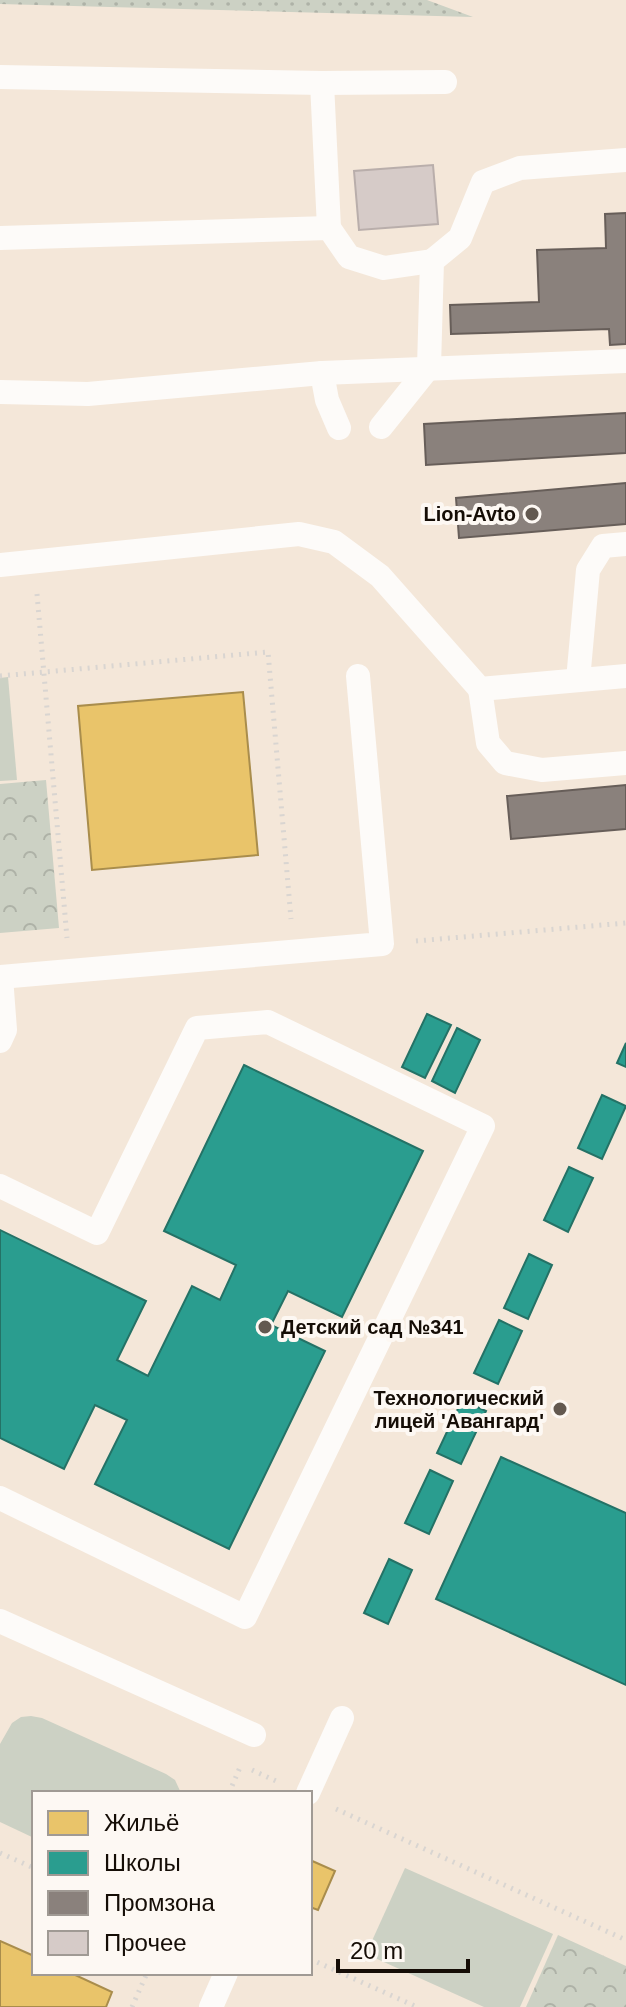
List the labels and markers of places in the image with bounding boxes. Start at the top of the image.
place label: Lion-Avto [423,503,516,525]
marker: Lion-Avto [523,505,541,523]
place label: Детский сад №341 [281,1316,464,1338]
marker: Детский сад №341 [256,1318,274,1336]
place label: Технологический лицей 'Авангард' [374,1387,544,1432]
marker: Технологический лицей 'Авангард' [551,1400,569,1418]

